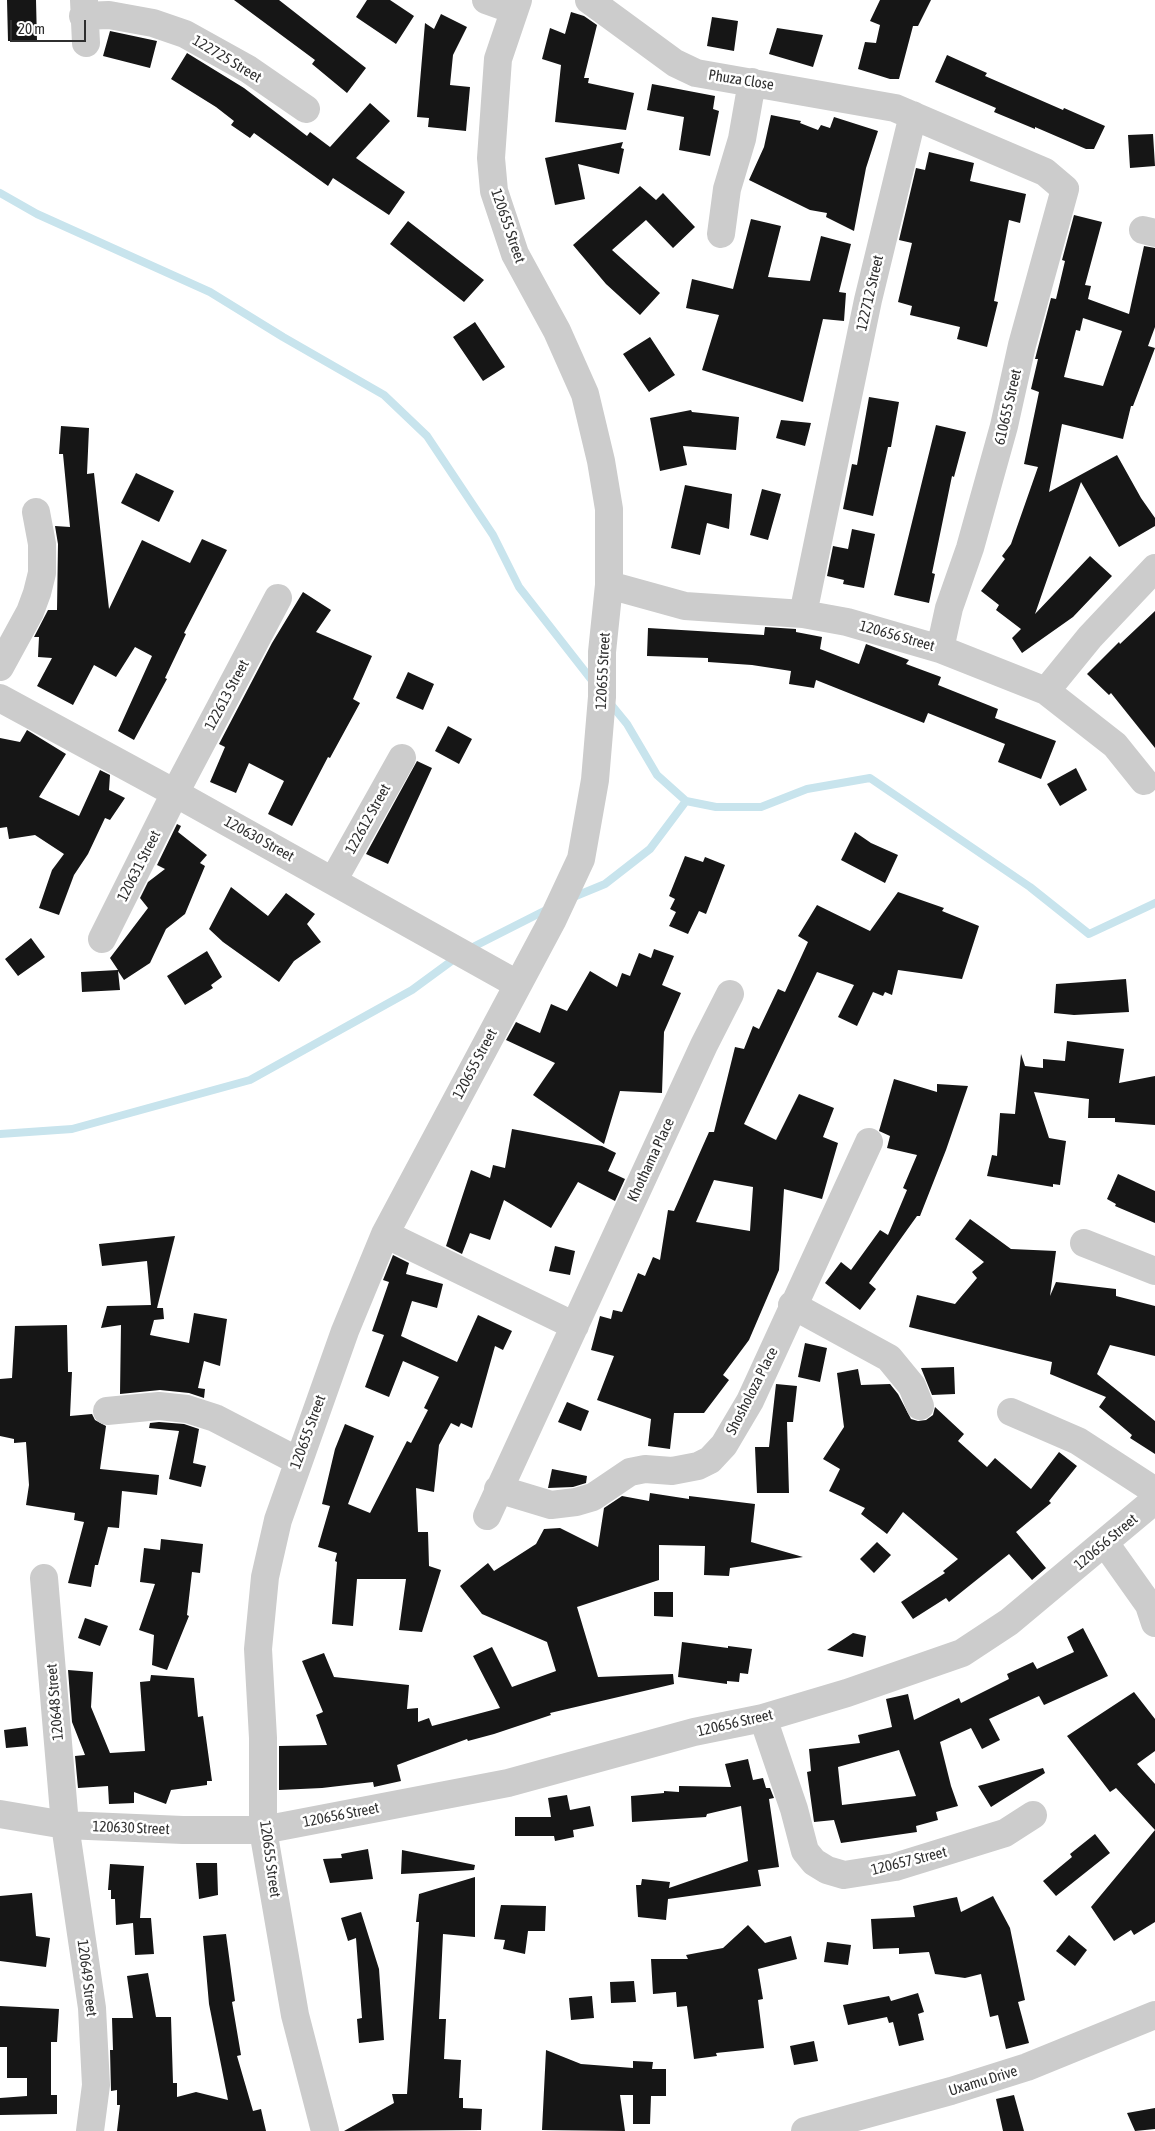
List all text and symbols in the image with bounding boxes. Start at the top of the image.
scale bar [12,10,89,42]
text: 20 m [18,20,45,37]
street label: 122725 Street [189,31,265,87]
street label: Phuza Close [707,66,775,94]
street label: 120655 Street [487,187,529,265]
street label: 122712 Street [853,253,887,333]
street label: 610655 Street [991,367,1025,447]
street label: 120656 Street [857,617,937,655]
street label: 120655 Street [592,632,614,710]
street label: 122613 Street [201,657,253,733]
street label: 122612 Street [341,781,395,857]
street label: 120630 Street [221,812,297,866]
street label: 120631 Street [113,827,165,905]
street label: 120655 Street [449,1026,501,1102]
street label: Khothama Place [624,1115,678,1205]
street label: Shosholoza Place [722,1344,782,1438]
street label: 120655 Street [286,1393,330,1471]
street label: 120656 Street [1071,1510,1141,1574]
street label: 120648 Street [43,1663,67,1741]
street label: 120656 Street [695,1706,775,1740]
street label: 120656 Street [301,1799,381,1831]
street label: 120630 Street [92,1818,170,1838]
street label: 120655 Street [256,1819,284,1899]
street label: 120657 Street [869,1843,949,1879]
street label: 120649 Street [73,1939,101,2017]
street label: Uxamu Drive [946,2062,1020,2100]

